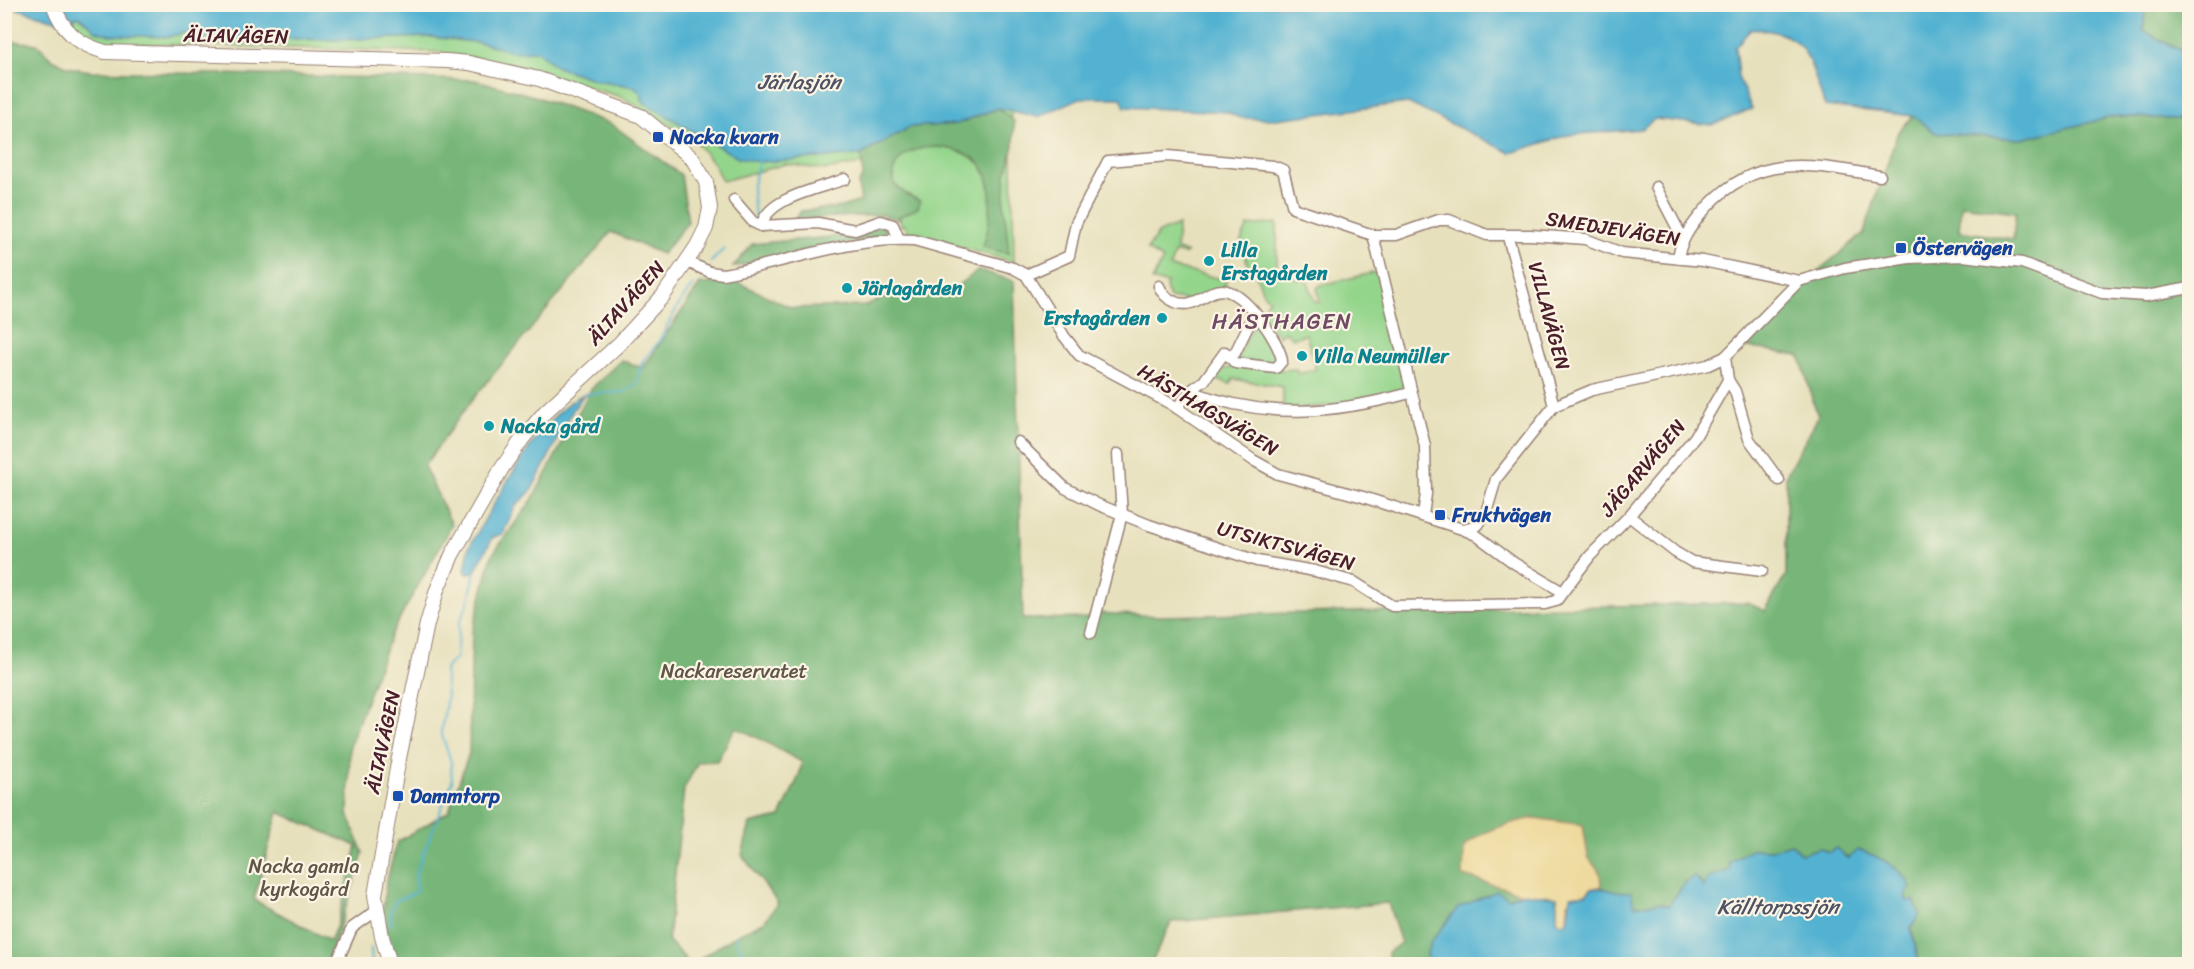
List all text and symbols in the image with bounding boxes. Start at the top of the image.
street label: ÄLTAVÄGEN [182,18,289,54]
water label: Järlasjön [758,63,843,101]
place label: Nacka kvarn [669,120,779,155]
marker: Nacka kvarn [651,130,665,144]
street label: SMEDJEVÄGEN [1543,201,1683,257]
place label: Östervägen [1913,231,2013,266]
place label: Lilla Erstagården [1221,233,1328,291]
marker: Östervägen [1894,241,1908,255]
street label: ÄLTAVÄGEN [577,252,674,355]
marker: Lilla Erstagården [1202,254,1216,268]
street label: VILLAVÄGEN [1518,258,1580,374]
place label: Järlagården [858,271,963,306]
marker: Järlagården [840,281,854,295]
place label: Erstagården [1043,301,1150,336]
district label: HÄSTHAGEN [1212,302,1352,341]
marker: Erstagården [1155,311,1169,325]
place label: Villa Neumüller [1314,339,1450,374]
marker: Villa Neumüller [1295,349,1309,363]
street label: HÄSTHAGSVÄGEN [1130,354,1286,466]
place label: Nacka gård [500,409,601,444]
street label: JÄGARVÄGEN [1591,411,1695,526]
marker: Nacka gård [482,419,496,433]
place label: Fruktvägen [1451,498,1551,533]
marker: Fruktvägen [1433,508,1447,522]
street label: UTSIKTSVÄGEN [1213,511,1359,581]
park label: Nackareservatet [661,654,808,689]
street label: ÄLTAVÄGEN [355,687,411,798]
place label: Dammtorp [410,779,500,814]
marker: Dammtorp [391,789,405,803]
park label: Nacka gamla kyrkogård [249,849,359,907]
water label: Källtorpssjön [1717,888,1841,926]

